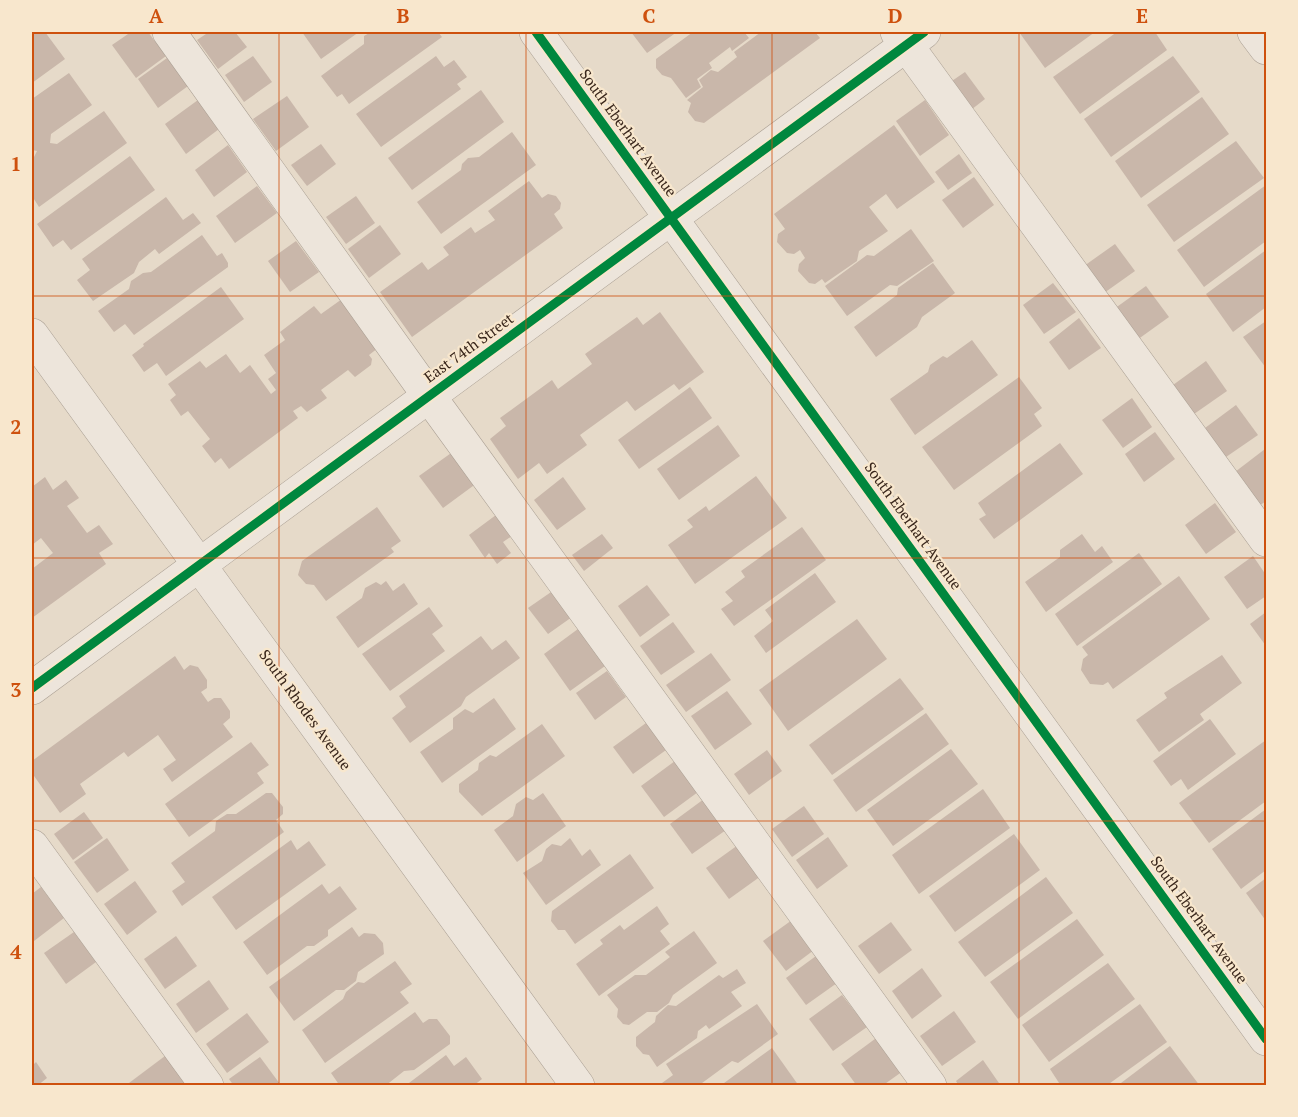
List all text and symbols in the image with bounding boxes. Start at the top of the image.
text: A [149,2,164,29]
text: B [397,2,410,29]
text: C [642,2,656,29]
text: D [888,2,902,29]
text: E [1136,2,1148,29]
street label: South Eberhart Avenue [576,64,682,200]
text: 1 [10,150,22,177]
street label: East 74th Street [420,308,518,386]
text: 2 [10,413,22,440]
street label: South Eberhart Avenue [861,457,967,593]
street label: South Rhodes Avenue [255,645,356,774]
text: 3 [10,676,22,703]
street label: South Eberhart Avenue [1147,851,1253,987]
text: 4 [10,938,22,965]

